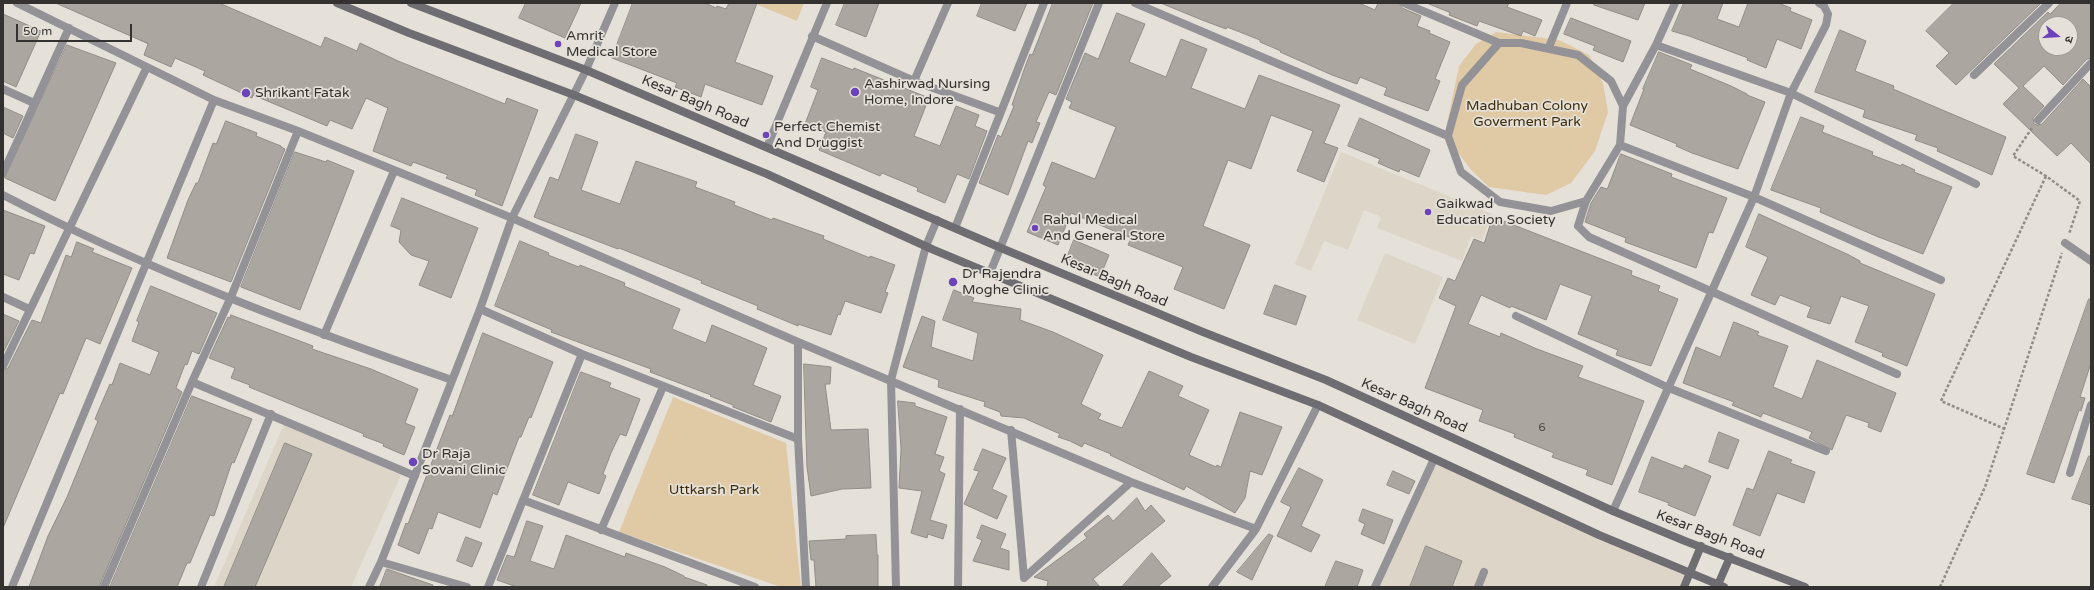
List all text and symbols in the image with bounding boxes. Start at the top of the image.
scale bar [18,16,134,42]
north arrow [2038,16,2078,56]
text: 50 m [23,24,52,38]
place label: Amrit Medical Store [566,28,657,60]
text: उ [2062,34,2076,44]
marker: Amrit Medical Store [553,39,563,49]
street label: Kesar Bagh Road [639,72,751,132]
place label: Aashirwad Nursing Home, Indore [864,76,990,108]
place label: Shrikant Fatak [255,85,350,101]
marker: Aashirwad Nursing Home, Indore [849,86,861,98]
marker: Shrikant Fatak [240,87,252,99]
park label: Madhuban Colony Goverment Park [1466,98,1588,130]
place label: Perfect Chemist And Druggist [774,119,880,152]
marker: Perfect Chemist And Druggist [761,130,771,140]
place label: Gaikwad Education Society [1436,196,1556,228]
marker: Gaikwad Education Society [1423,207,1433,217]
place label: Rahul Medical And General Store [1043,212,1165,244]
marker: Rahul Medical And General Store [1030,223,1040,233]
street label: Kesar Bagh Road [1058,251,1170,311]
place label: Dr Rajendra Moghe Clinic [962,266,1049,298]
marker: Dr Rajendra Moghe Clinic [947,276,959,288]
street label: Kesar Bagh Road [1358,375,1470,437]
house number: 6 [1538,421,1546,435]
place label: Dr Raja Sovani Clinic [422,446,506,478]
marker: Dr Raja Sovani Clinic [407,456,419,468]
park label: Uttkarsh Park [669,482,759,498]
street label: Kesar Bagh Road [1653,507,1767,563]

